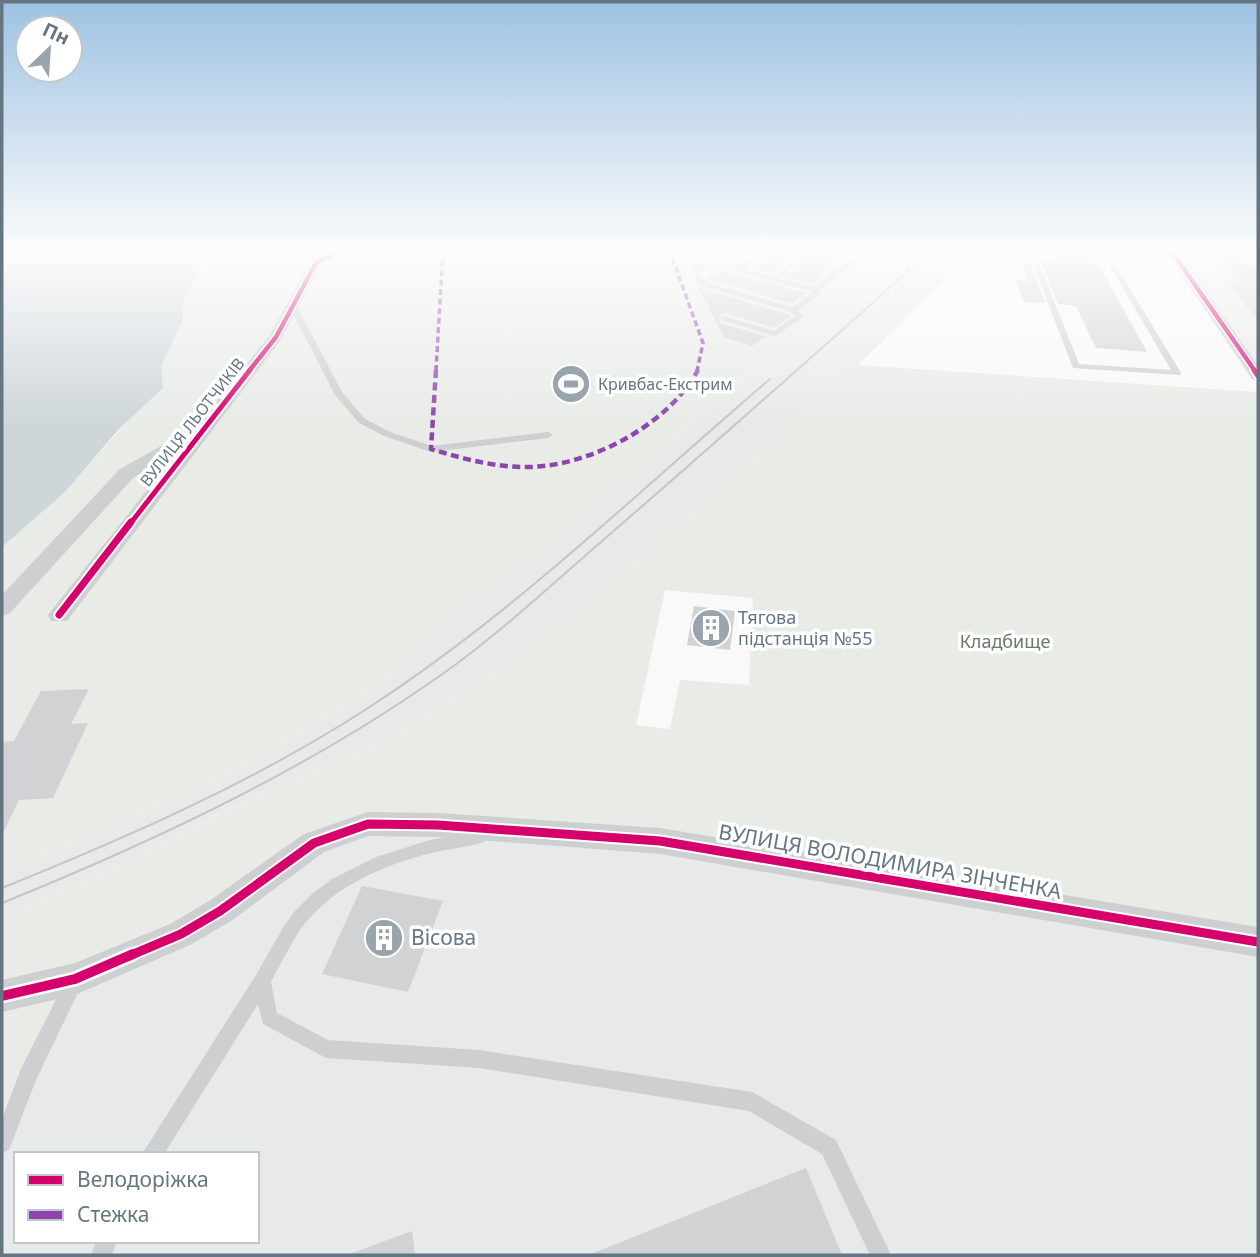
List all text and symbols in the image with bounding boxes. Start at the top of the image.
north arrow [14,14,84,84]
text: Пн [38,16,74,51]
street label: ВУЛИЦЯ ЛЬОТЧИКІВ [135,353,249,491]
sports icon: Кривбас-Екстрим [550,363,592,405]
place label: Кривбас-Екстрим [598,373,733,395]
place label: Тягова підстанція №55 [738,605,872,650]
building icon: Тягова підстанція №55 [690,607,732,649]
park label: Кладбище [960,629,1050,653]
street label: ВУЛИЦЯ ВОЛОДИМИРА ЗІНЧЕНКА [717,817,1064,905]
building icon: Вісова [363,917,405,959]
place label: Вісова [411,923,476,951]
legend [14,1152,259,1243]
text: Велодоріжка [77,1165,209,1193]
text: Стежка [77,1200,150,1228]

